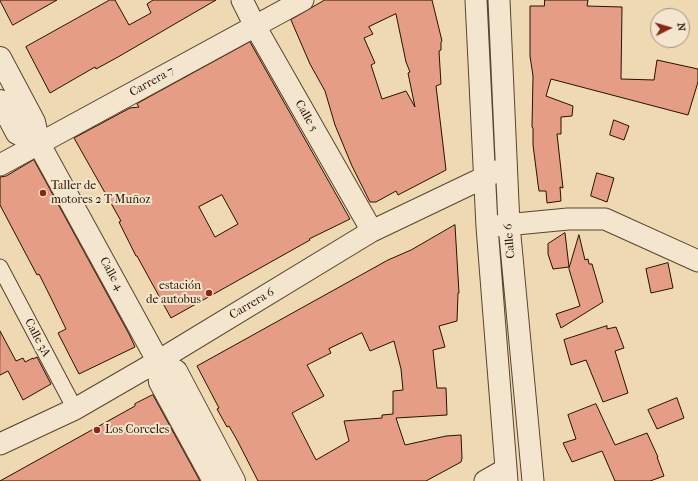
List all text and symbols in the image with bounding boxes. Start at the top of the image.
north arrow [650,8,690,48]
text: N [675,22,688,32]
street label: Carrera 7 [127,64,177,100]
street label: Calle 5 [291,98,321,134]
place label: Taller de motores 2 T Muñoz [51,179,151,207]
marker: Taller de motores 2 T Muñoz [38,188,48,198]
street label: Calle 6 [501,223,519,259]
street label: Calle 4 [96,255,126,293]
place label: estación de autobus [146,279,201,307]
street label: Carrera 6 [227,285,277,323]
marker: estación de autobus [204,288,214,298]
street label: Calle 3A [21,316,53,360]
place label: Los Corceles [105,423,169,437]
marker: Los Corceles [92,425,102,435]

